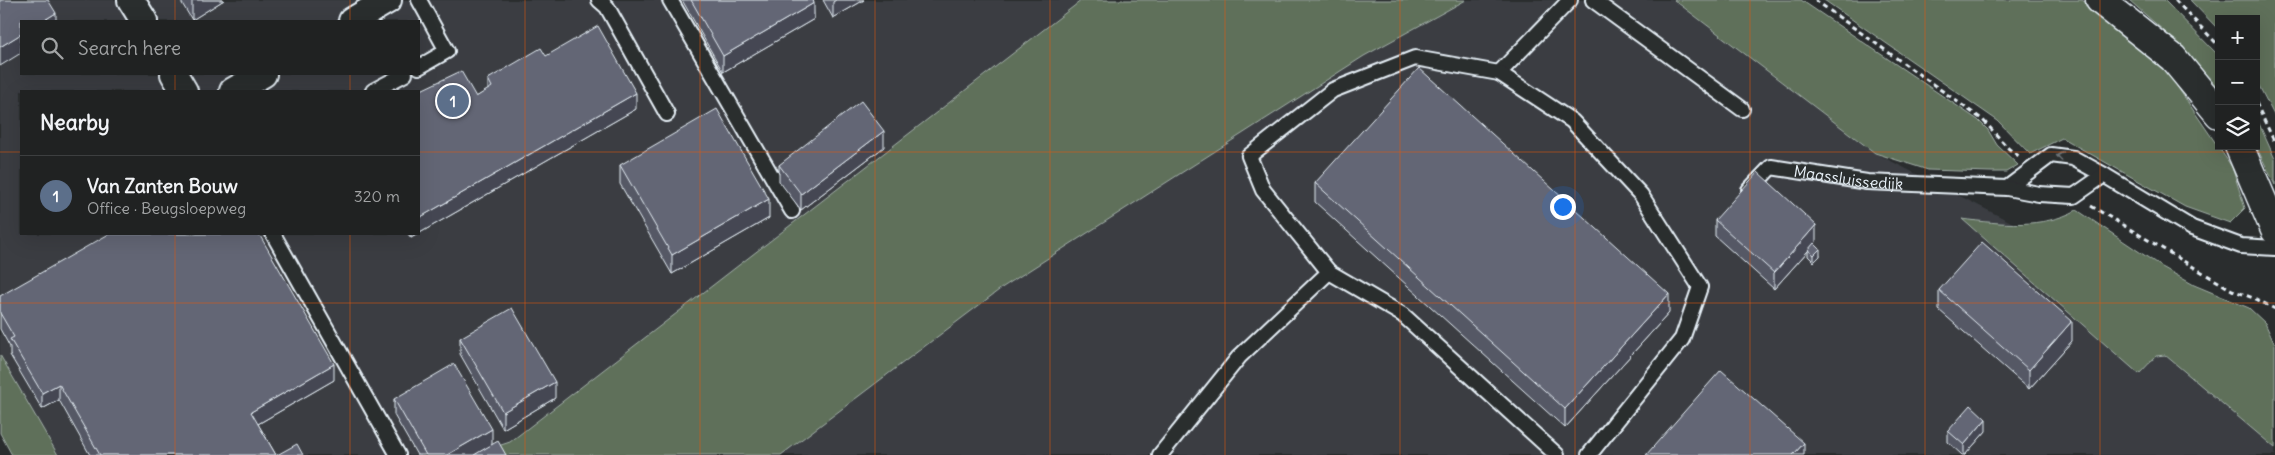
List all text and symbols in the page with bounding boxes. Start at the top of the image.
map controls [2215,15,2260,150]
button: + [2215,15,2260,60]
search box [20,20,420,75]
icon: search [38,34,66,62]
text: Search here [78,36,181,60]
button: − [2215,60,2260,105]
pin: 1 [437,82,469,120]
button: layers [2215,105,2260,150]
text: Nearby [40,109,110,136]
one-way arrow [2055,151,2063,162]
street label: Maassluissedijk [1792,161,1903,194]
text: Van Zanten Bouw [87,174,238,198]
text: 1 [53,186,59,206]
text: 320 m [354,186,400,206]
your location [1550,194,1576,220]
text: Office · Beugsloepweg [87,198,246,218]

